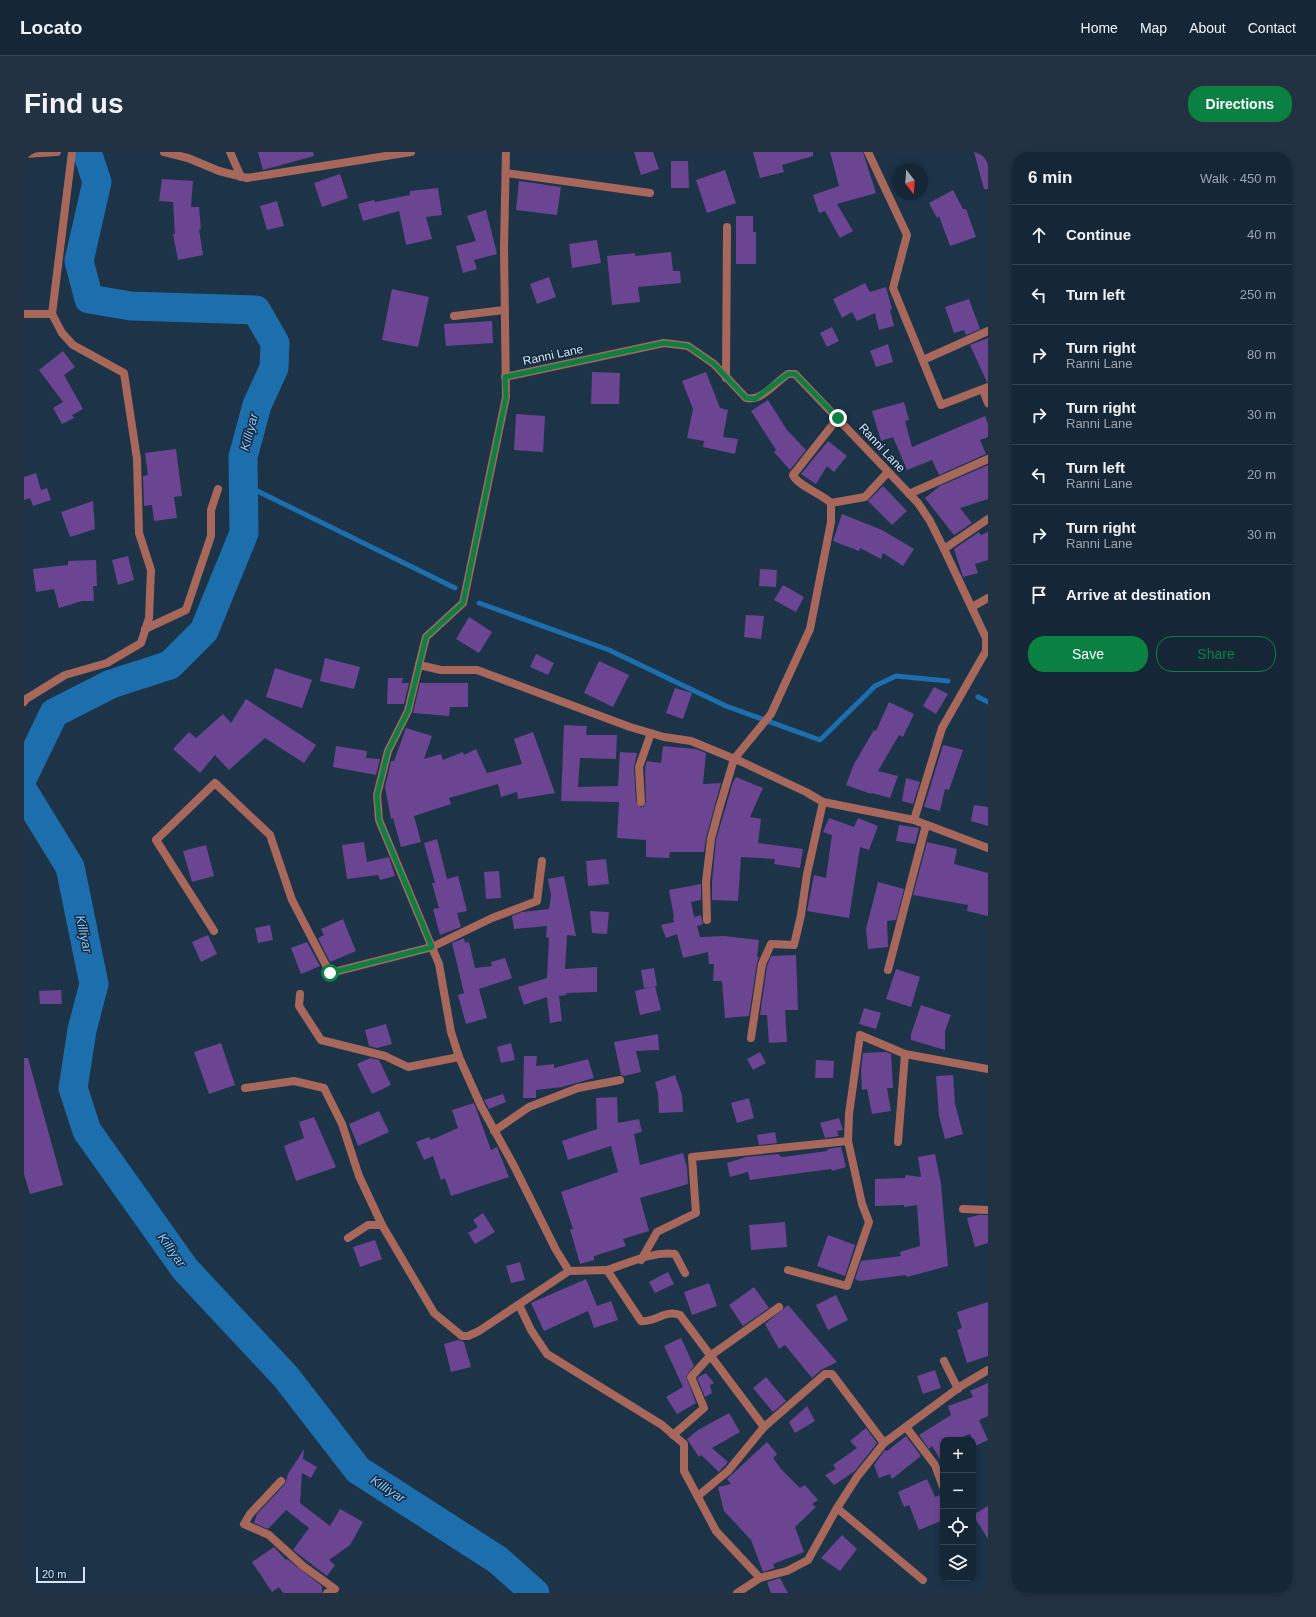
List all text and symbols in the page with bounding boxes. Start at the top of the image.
text: Locato [20,17,82,38]
text: Home [1081,20,1118,36]
text: Map [1140,20,1167,36]
text: About [1189,20,1226,36]
text: Contact [1248,20,1296,36]
button: Directions [1188,86,1292,122]
text: Find us [24,88,124,119]
north arrow [892,164,928,200]
text: 6 min [1028,168,1072,187]
text: Walk · 450 m [1200,171,1276,186]
icon: ahead [1028,224,1050,246]
text: Continue [1066,226,1131,243]
text: 40 m [1247,227,1276,242]
icon: left [1028,284,1050,306]
text: Turn left [1066,286,1125,303]
text: 250 m [1240,287,1276,302]
text: Turn right [1066,339,1136,356]
street label: Ranni Lane [522,342,585,368]
icon: right [1028,344,1050,366]
text: 80 m [1247,347,1276,362]
text: Ranni Lane [1066,356,1133,371]
text: Turn right [1066,399,1136,416]
icon: right [1028,404,1050,426]
text: 30 m [1247,407,1276,422]
route end [829,409,847,427]
water label: Killiyar [237,411,261,452]
text: Ranni Lane [1066,416,1133,431]
street label: Ranni Lane [856,421,908,475]
text: Turn left [1066,459,1125,476]
icon: left [1028,464,1050,486]
text: 20 m [1247,467,1276,482]
text: Ranni Lane [1066,476,1133,491]
text: Turn right [1066,519,1136,536]
icon: right [1028,524,1050,546]
text: 30 m [1247,527,1276,542]
text: Ranni Lane [1066,536,1133,551]
icon: arrive [1028,584,1050,606]
text: Arrive at destination [1066,586,1211,603]
button: Save [1028,636,1148,672]
button: Share [1156,636,1276,672]
water label: Killiyar [73,914,95,955]
route start [321,964,339,982]
water label: Killiyar [155,1230,190,1270]
map controls [940,1437,976,1581]
button: + [940,1437,976,1473]
water label: Killiyar [368,1472,409,1506]
button: − [940,1473,976,1509]
button: locate [940,1509,976,1545]
button: layers [940,1545,976,1581]
scale bar [36,1565,85,1584]
text: 20 m [42,1568,66,1580]

